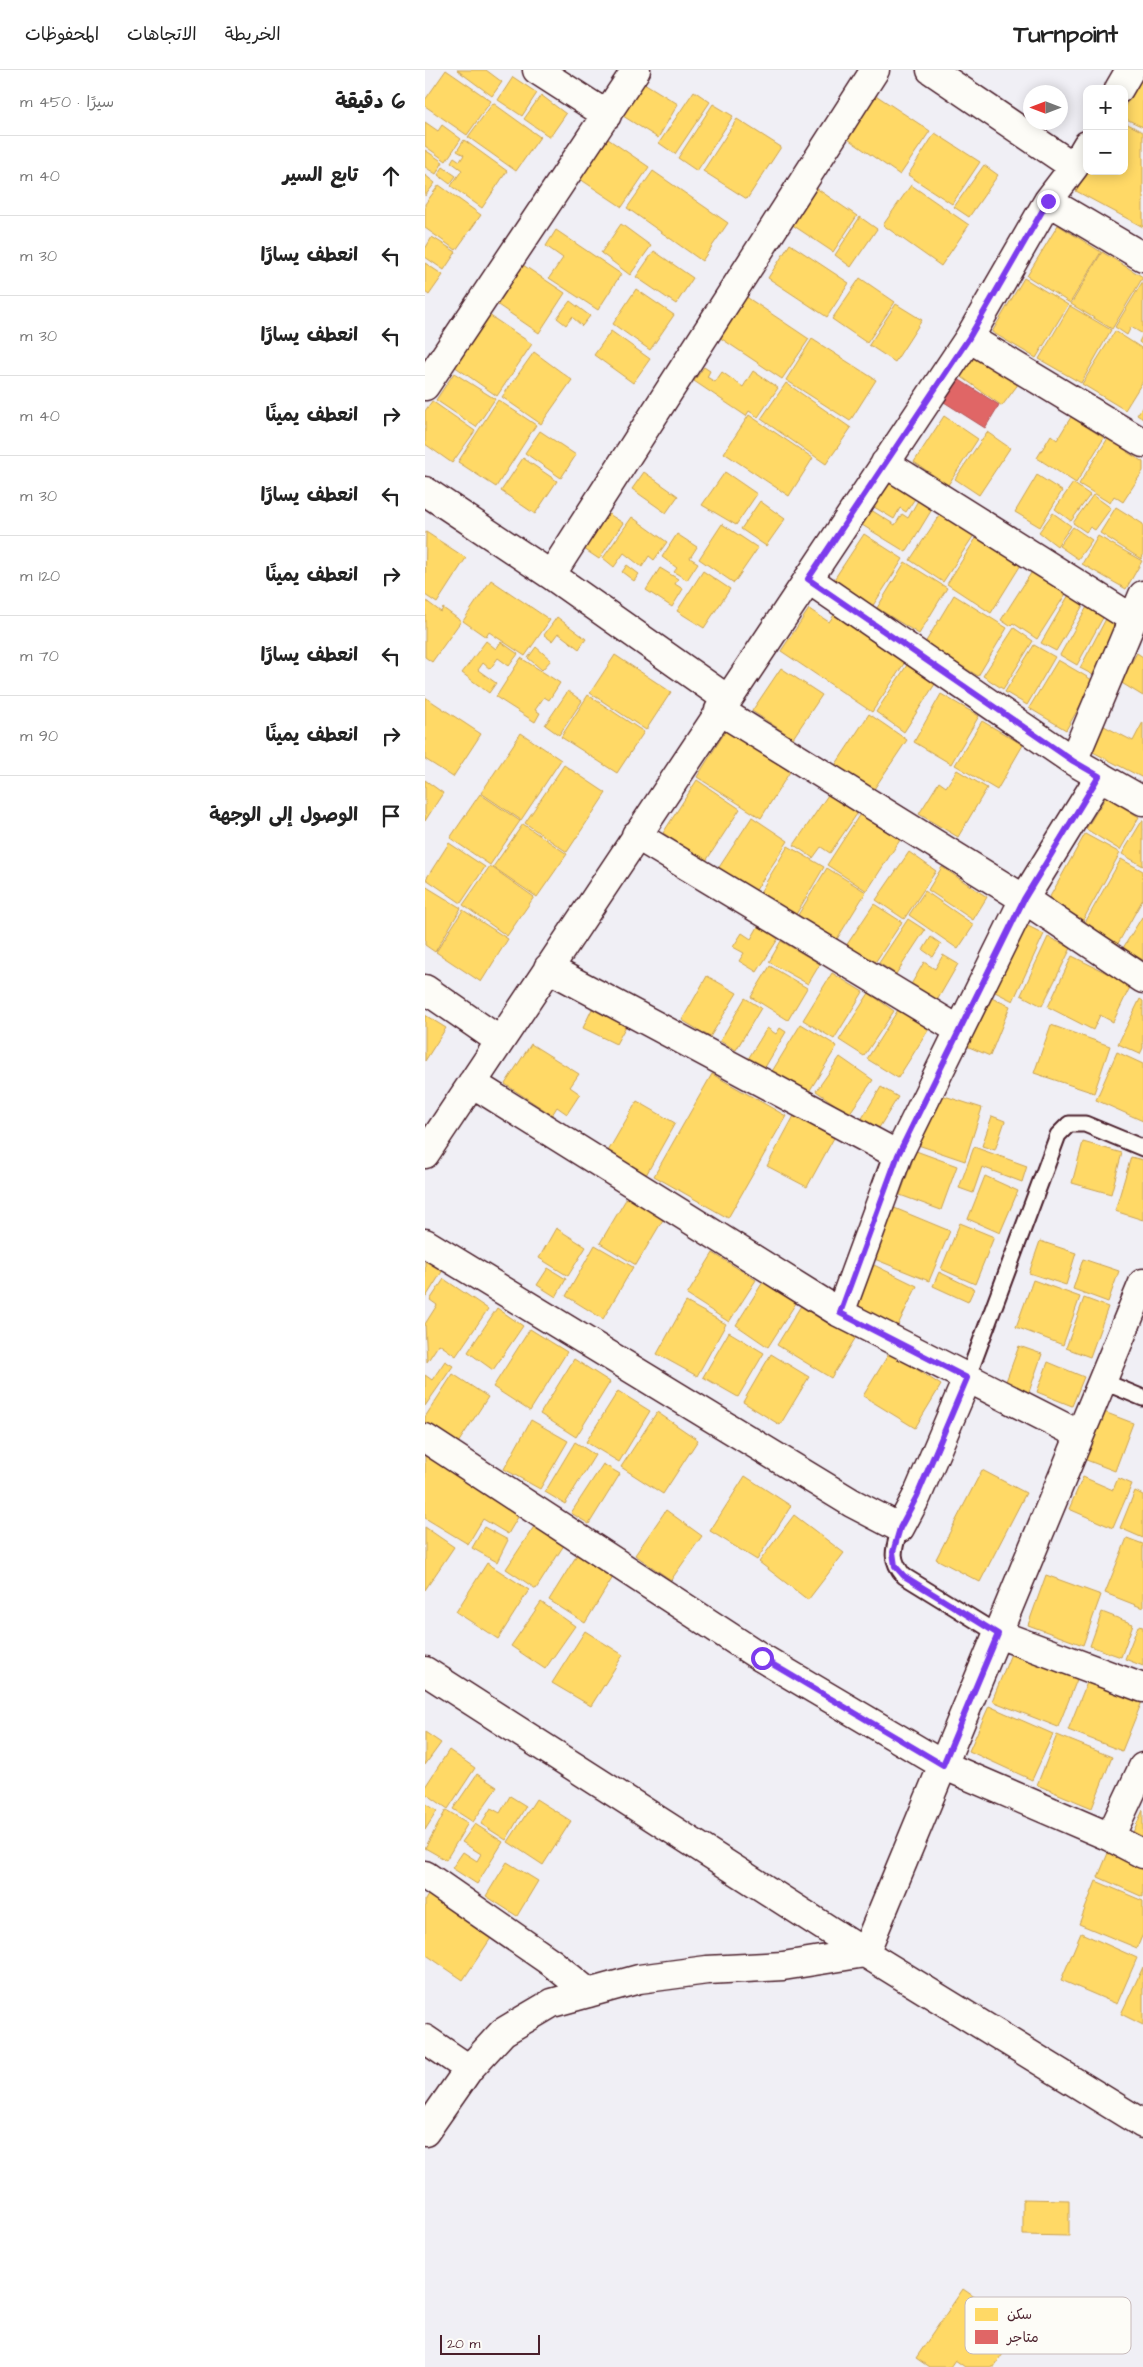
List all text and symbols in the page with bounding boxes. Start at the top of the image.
text: Turnpoint [1013,18,1118,52]
text: المحفوظات [25,22,99,47]
text: الاتجاهات [127,22,197,47]
text: الخريطة [225,22,281,47]
north arrow [1023,85,1068,130]
map controls [1083,85,1128,175]
button: + [1083,85,1128,130]
text: 6 دقيقة [335,87,405,116]
text: سيرًا · 450 m [20,91,114,113]
button: − [1083,130,1128,175]
text: تابع السير [283,162,358,189]
icon: ahead [377,162,405,190]
text: 40 m [20,165,60,187]
route end [1037,190,1060,213]
text: انعطف يسارًا [261,242,358,269]
icon: left [377,242,405,270]
text: 30 m [20,245,57,267]
text: انعطف يسارًا [261,322,358,349]
icon: left [377,322,405,350]
text: 30 m [20,325,57,347]
text: انعطف يمينًا [266,402,358,429]
icon: right [377,402,405,430]
text: 40 m [20,405,60,427]
text: انعطف يسارًا [261,482,358,509]
icon: left [377,482,405,510]
text: 30 m [20,485,57,507]
text: انعطف يمينًا [266,562,358,589]
icon: right [377,562,405,590]
text: 120 m [20,565,60,587]
text: انعطف يسارًا [261,642,358,669]
icon: left [377,642,405,670]
text: 70 m [20,645,59,667]
text: انعطف يمينًا [266,722,358,749]
icon: right [377,722,405,750]
text: 90 m [20,725,58,747]
text: الوصول إلى الوجهة [209,802,358,829]
icon: arrive [377,802,405,830]
route start [751,1647,774,1670]
legend [965,2297,1131,2354]
text: سكن [1007,2305,1032,2325]
text: متاجر [1006,2328,1039,2348]
scale bar [440,2332,540,2355]
text: 20 m [447,2334,480,2354]

